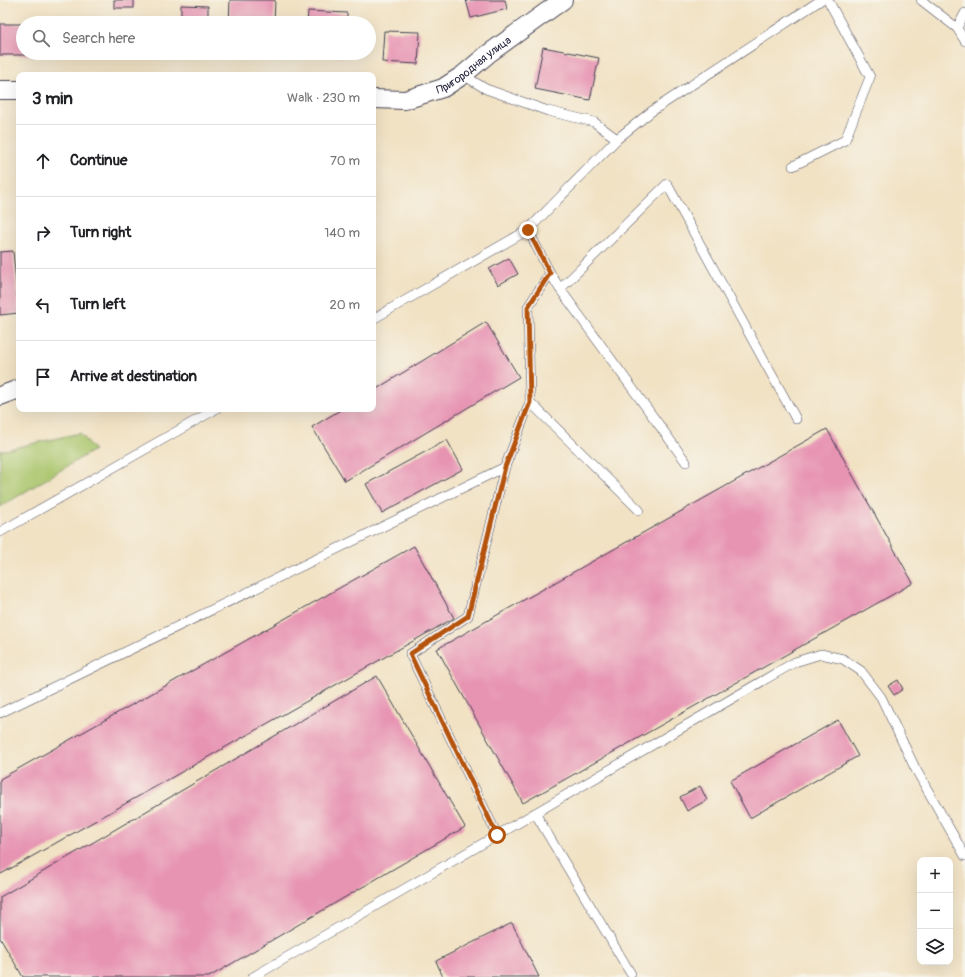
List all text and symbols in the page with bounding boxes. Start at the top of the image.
search box [16,16,376,60]
icon: search [30,27,52,49]
text: Search here [62,29,135,48]
street label: Пригородная улица [435,34,514,97]
text: 3 min [32,88,73,109]
text: Walk · 230 m [287,90,360,106]
icon: ahead [32,150,54,172]
text: Continue [70,151,128,170]
text: 70 m [330,153,360,169]
route end [519,221,537,239]
icon: right [32,222,54,244]
text: Turn right [70,223,131,242]
text: 140 m [324,225,360,241]
icon: left [32,294,54,316]
text: Turn left [70,295,126,314]
text: 20 m [329,297,360,313]
icon: arrive [32,366,54,388]
text: Arrive at destination [70,367,197,386]
route start [488,826,506,844]
map controls [917,857,953,965]
button: + [917,857,953,893]
button: − [917,893,953,929]
button: layers [917,929,953,965]

